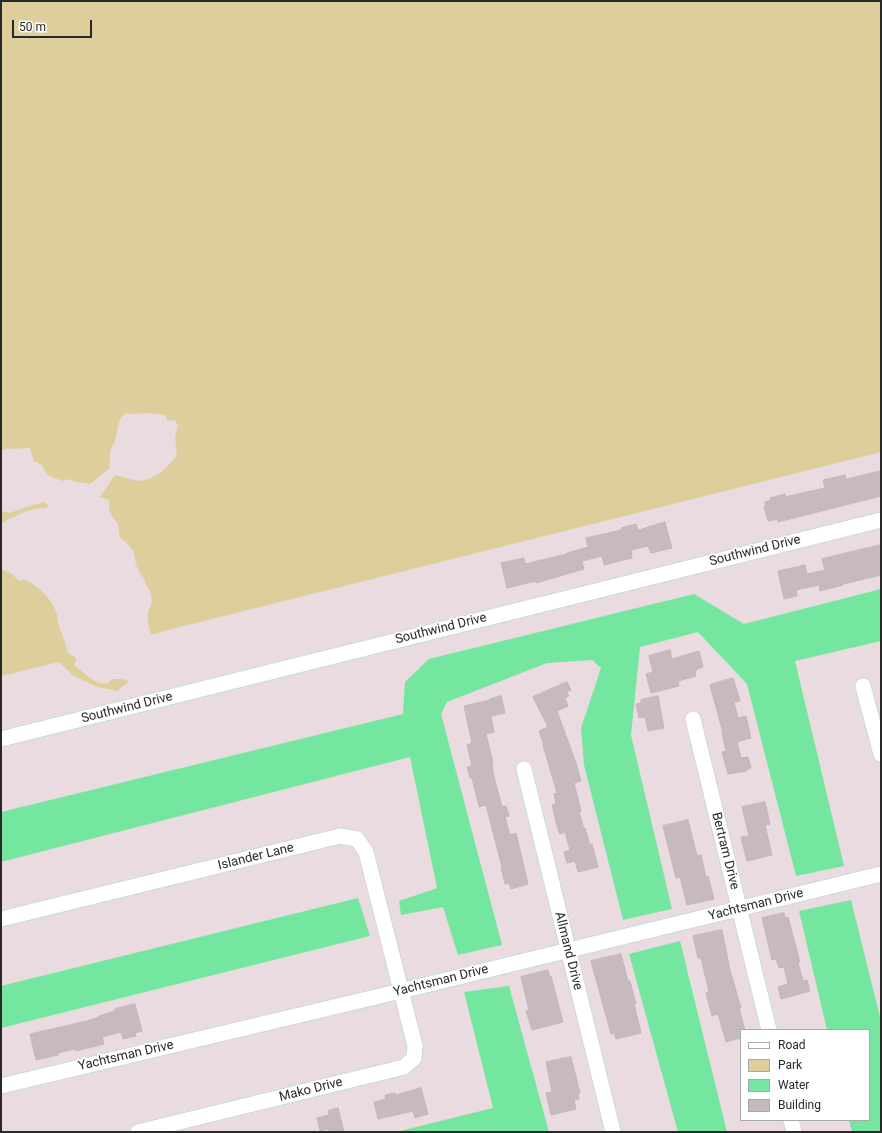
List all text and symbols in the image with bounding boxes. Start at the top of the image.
scale bar [14,12,94,38]
text: 50 m [19,20,46,34]
street label: Southwind Drive [708,532,802,570]
street label: Southwind Drive [394,610,488,648]
street label: Southwind Drive [80,689,174,727]
street label: Bertram Drive [708,811,742,891]
street label: Islander Lane [216,840,296,874]
street label: Yachtsman Drive [707,886,805,924]
street label: Allmand Drive [551,910,585,992]
street label: Yachtsman Drive [392,962,490,1000]
legend [740,1029,870,1121]
street label: Yachtsman Drive [77,1037,175,1075]
text: Road [778,1038,806,1052]
text: Park [778,1058,802,1072]
street label: Mako Drive [278,1075,344,1105]
text: Water [778,1078,809,1092]
text: Building [778,1098,821,1112]

